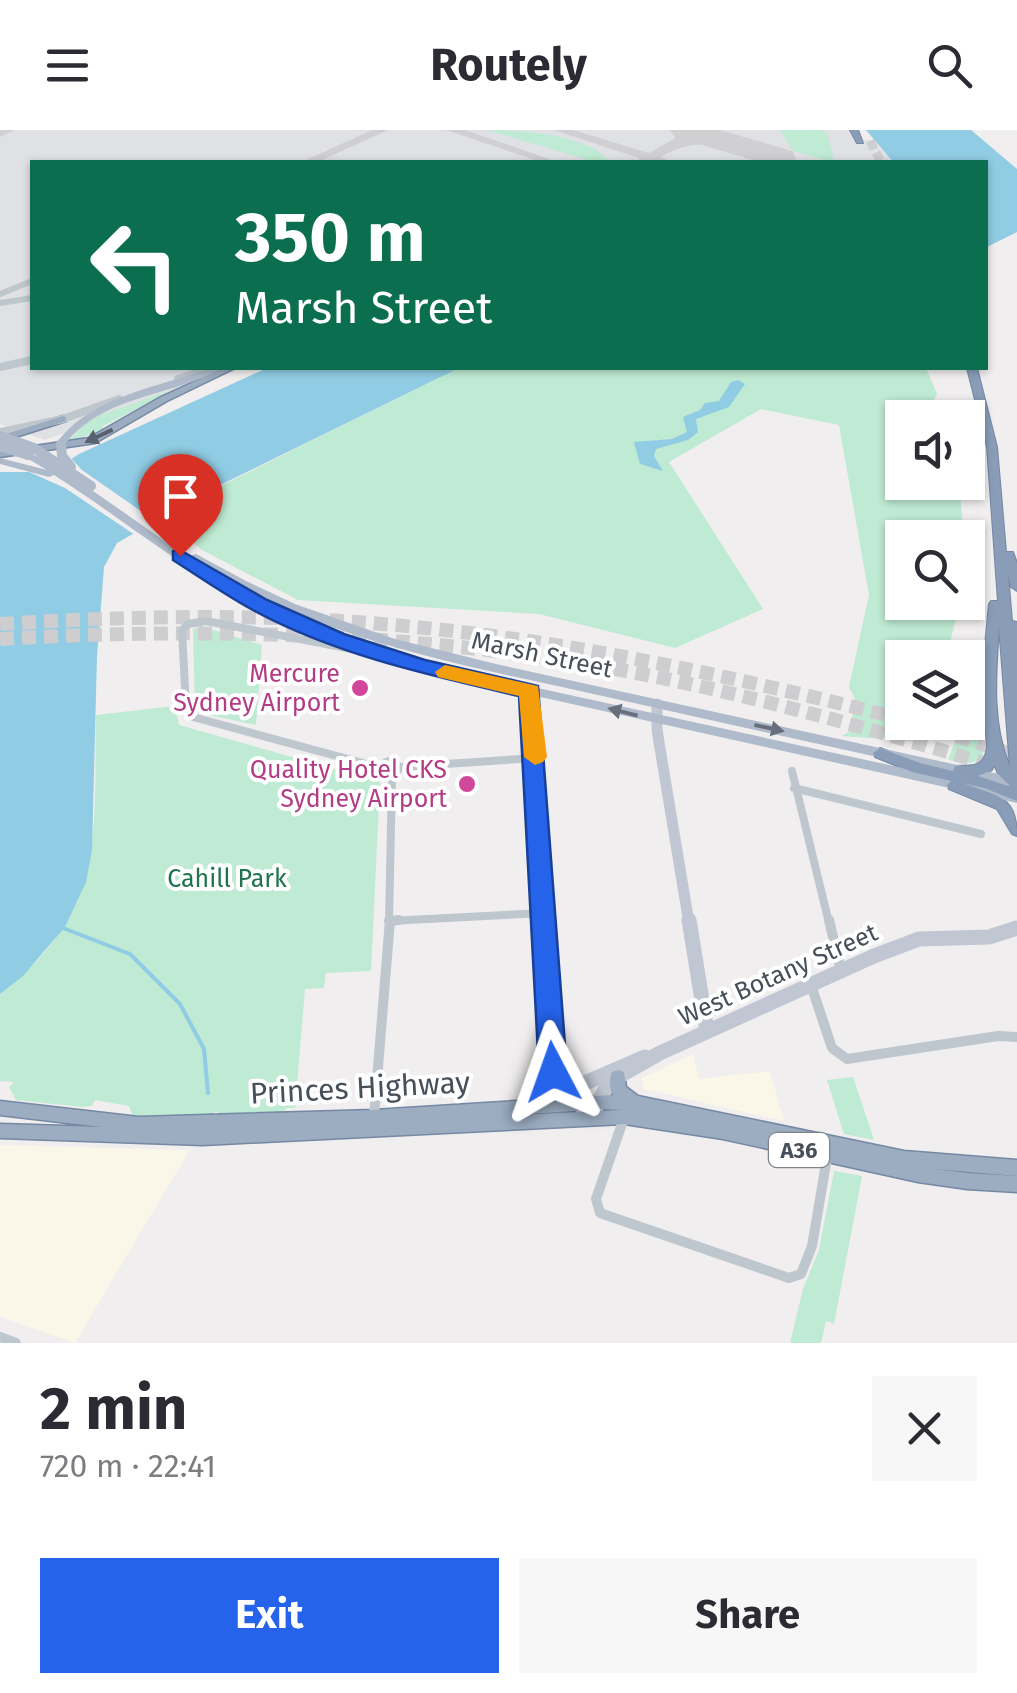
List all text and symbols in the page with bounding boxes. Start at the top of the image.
icon: menu [40,38,95,93]
text: Routely [430,38,587,92]
icon: search [922,38,977,93]
text: 350 m [235,196,426,280]
icon: left [70,200,200,330]
text: Marsh Street [235,281,493,335]
map controls [885,400,985,740]
button: sound [885,400,985,500]
one-way arrow [84,428,113,445]
pin [138,454,223,557]
icon: arrive [153,469,208,524]
button: search [885,520,985,620]
street label: Marsh Street [469,625,616,685]
button: layers [885,640,985,740]
place label: Mercure Sydney Airport [173,659,341,718]
marker: Mercure Sydney Airport [349,677,371,699]
one-way arrow [607,704,638,719]
one-way arrow [754,721,785,737]
place label: Quality Hotel CKS Sydney Airport [250,755,448,814]
marker: Quality Hotel CKS Sydney Airport [456,773,478,795]
park label: Cahill Park [167,864,287,894]
street label: West Botany Street [674,917,883,1032]
position arrow [501,1020,605,1124]
street label: Princes Highway [249,1064,471,1112]
road number: A36 [769,1133,829,1167]
text: 2 min [40,1373,187,1445]
button: close [872,1376,977,1481]
text: 720 m · 22:41 [40,1447,216,1485]
button: Exit [40,1558,499,1673]
button: Share [519,1558,977,1673]

